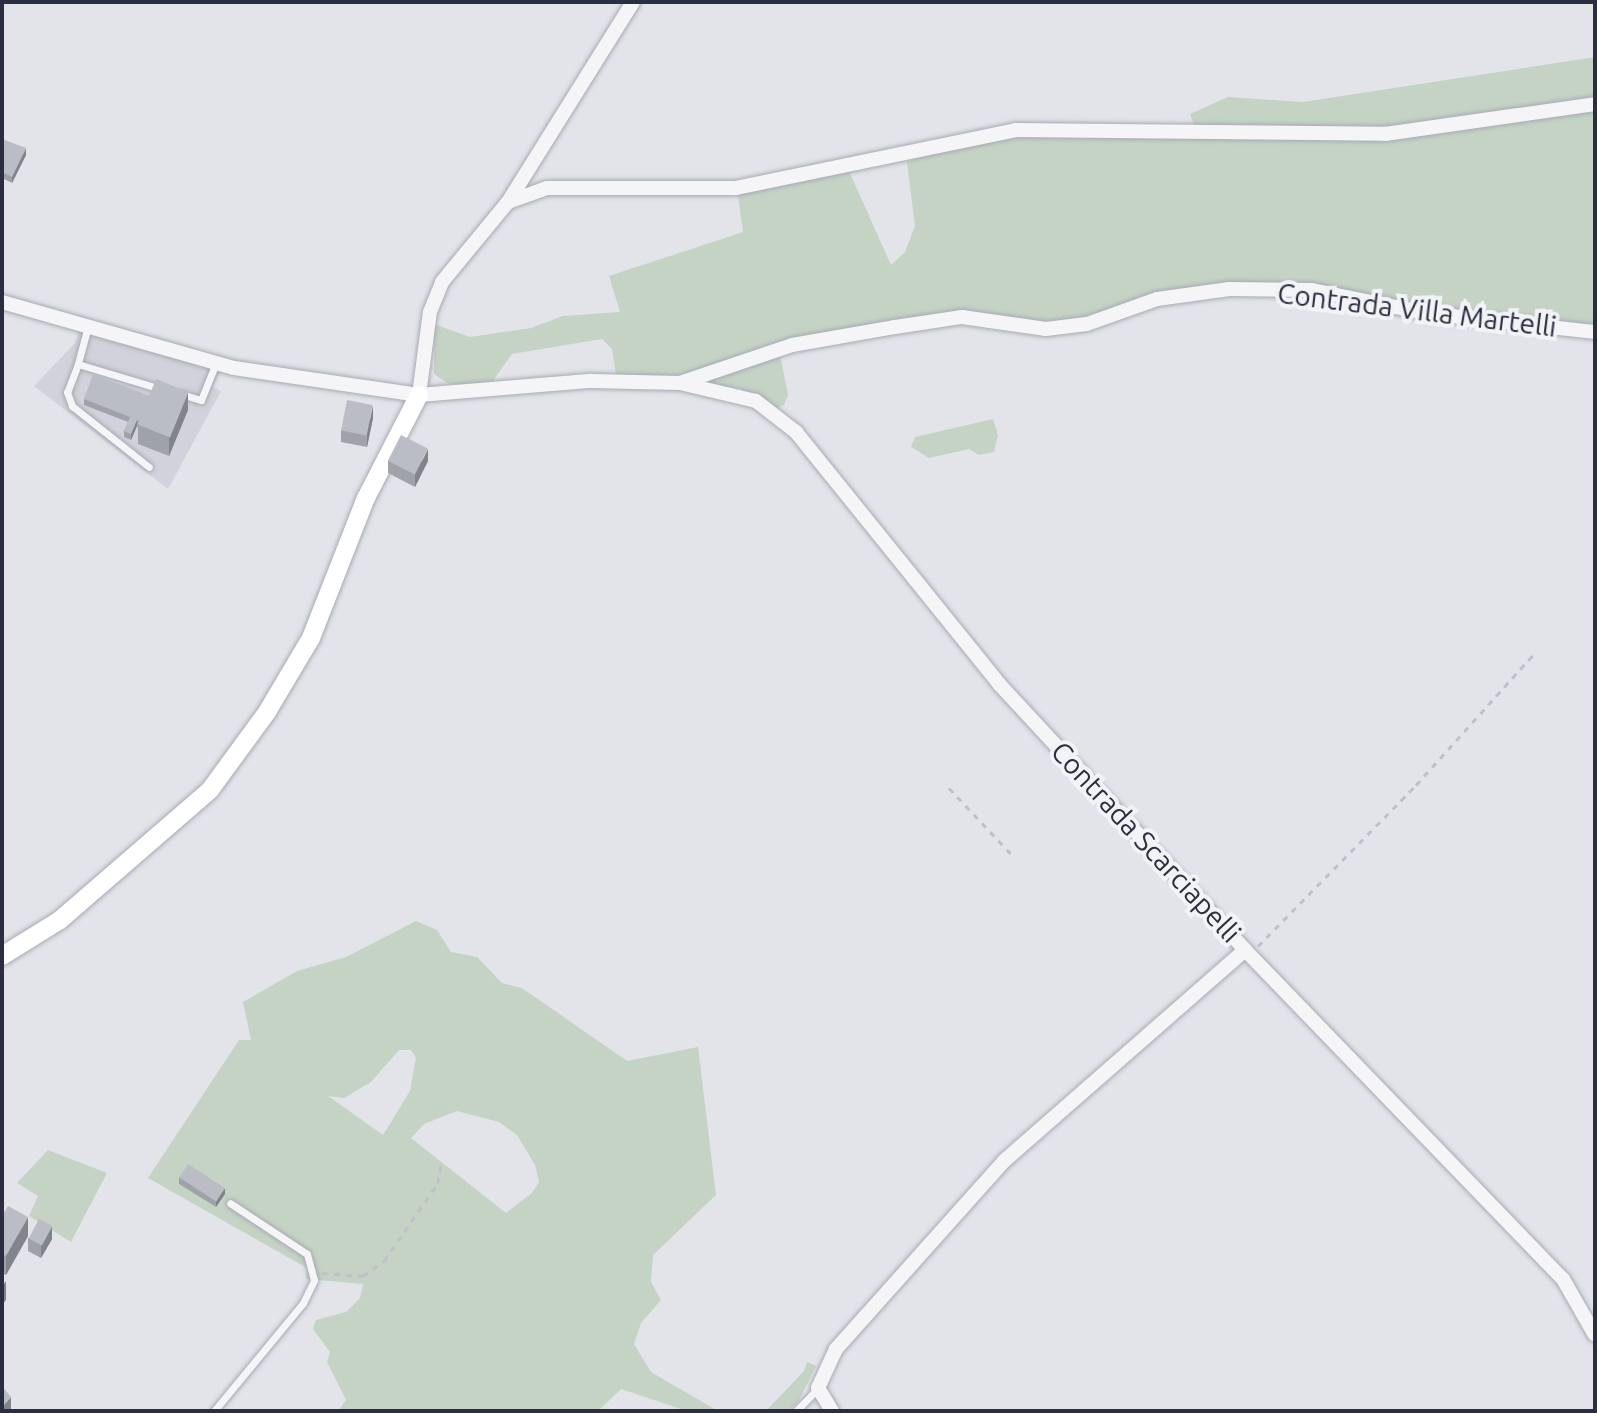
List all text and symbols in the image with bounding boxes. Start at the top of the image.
street label: Contrada Villa Martelli [1276,276,1558,344]
street label: Contrada Scarciapelli [1044,734,1248,950]

